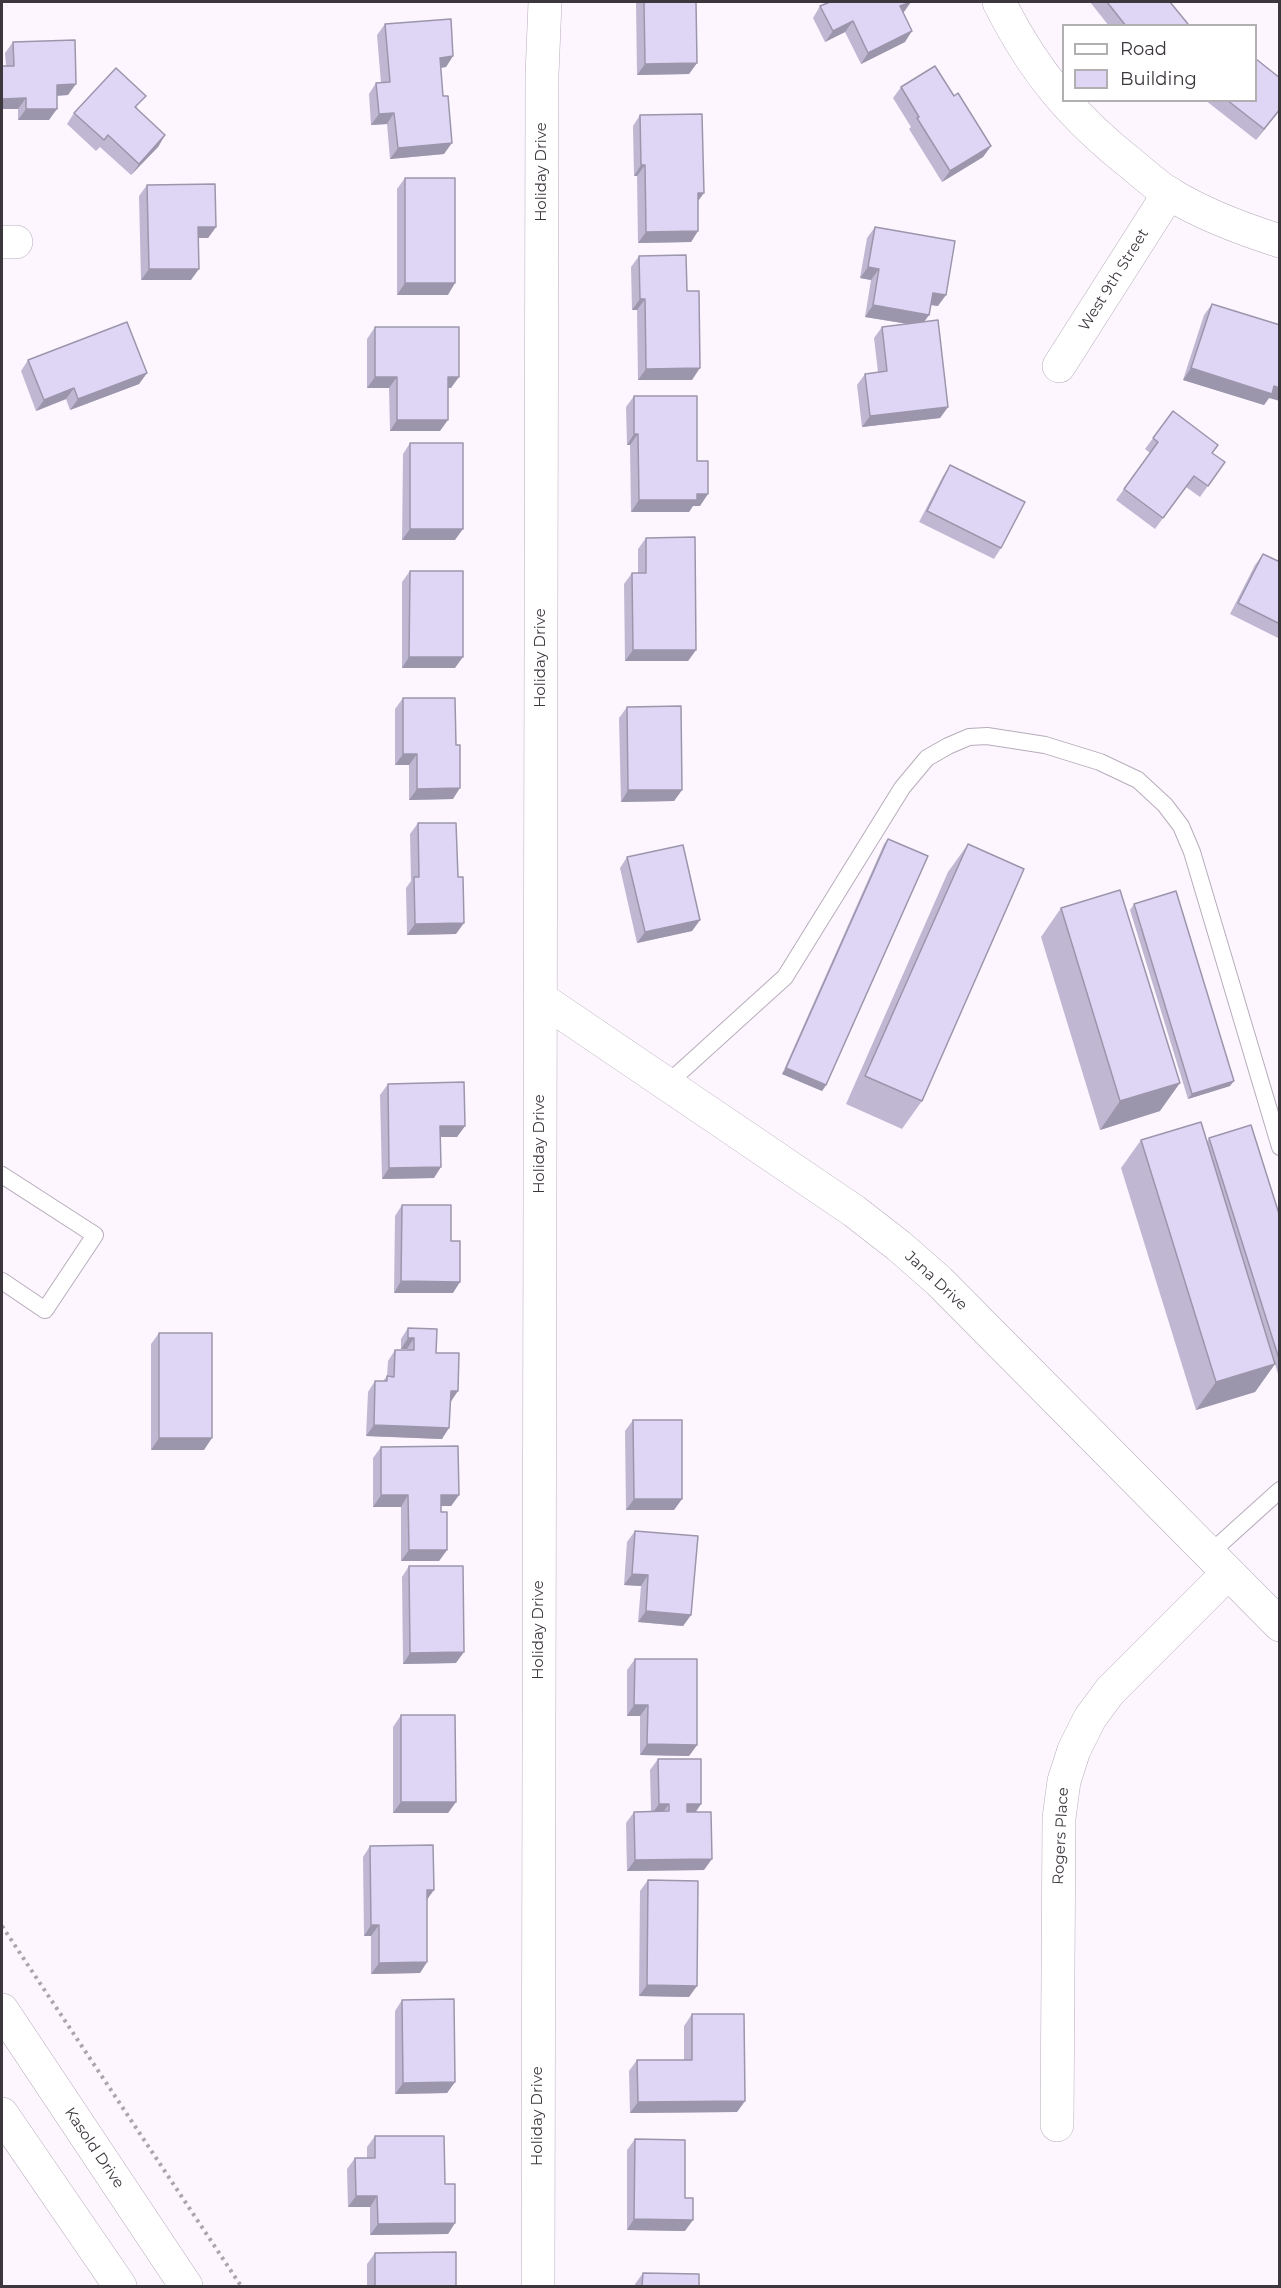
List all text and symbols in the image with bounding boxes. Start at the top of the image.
legend [1062,24,1257,102]
text: Road [1120,38,1167,60]
text: Building [1120,68,1197,90]
street label: Holiday Drive [533,122,551,222]
street label: West 9th Street [1075,226,1153,334]
street label: Holiday Drive [532,608,550,708]
street label: Holiday Drive [531,1094,549,1194]
street label: Jana Drive [901,1248,971,1314]
street label: Holiday Drive [530,1580,548,1680]
street label: Rogers Place [1049,1787,1073,1885]
street label: Holiday Drive [529,2066,547,2166]
street label: Kasold Drive [60,2104,128,2192]

